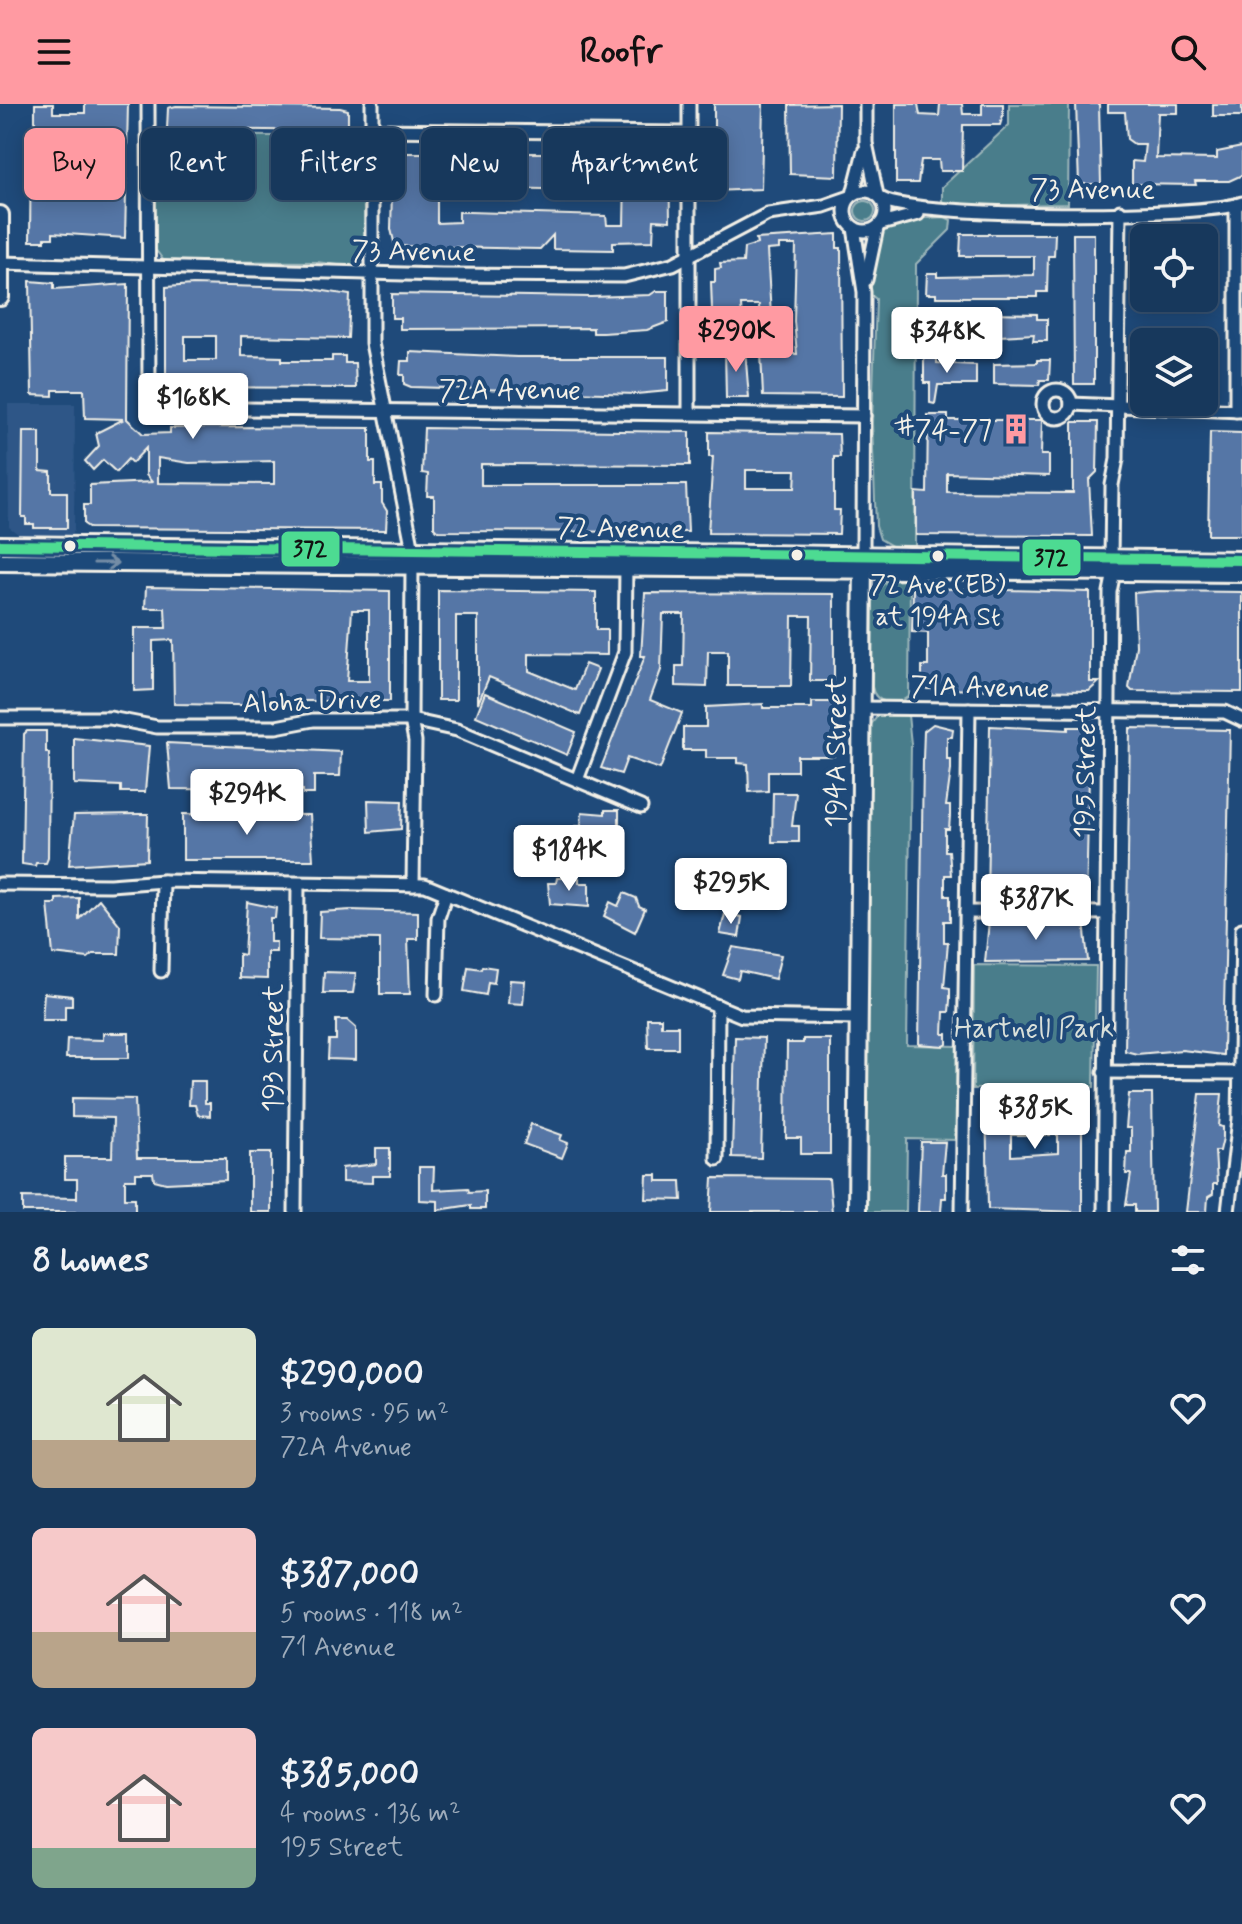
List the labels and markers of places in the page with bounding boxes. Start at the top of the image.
pin: $290K [680,306,792,374]
pin: $348K [891,307,1003,375]
pin: $168K [137,373,249,441]
building icon: #74-77 [999,412,1033,446]
place label: #74-77 [894,413,992,450]
unlabelled marker [62,538,78,554]
unlabelled marker [789,547,805,563]
marker: 72 Ave (EB) at 194A St [930,548,946,564]
place label: 72 Ave (EB) at 194A St [870,569,1006,635]
pin: $294K [191,769,303,837]
pin: $184K [513,825,625,893]
pin: $295K [675,858,787,926]
pin: $387K [980,874,1092,942]
pin: $385K [979,1083,1091,1151]

